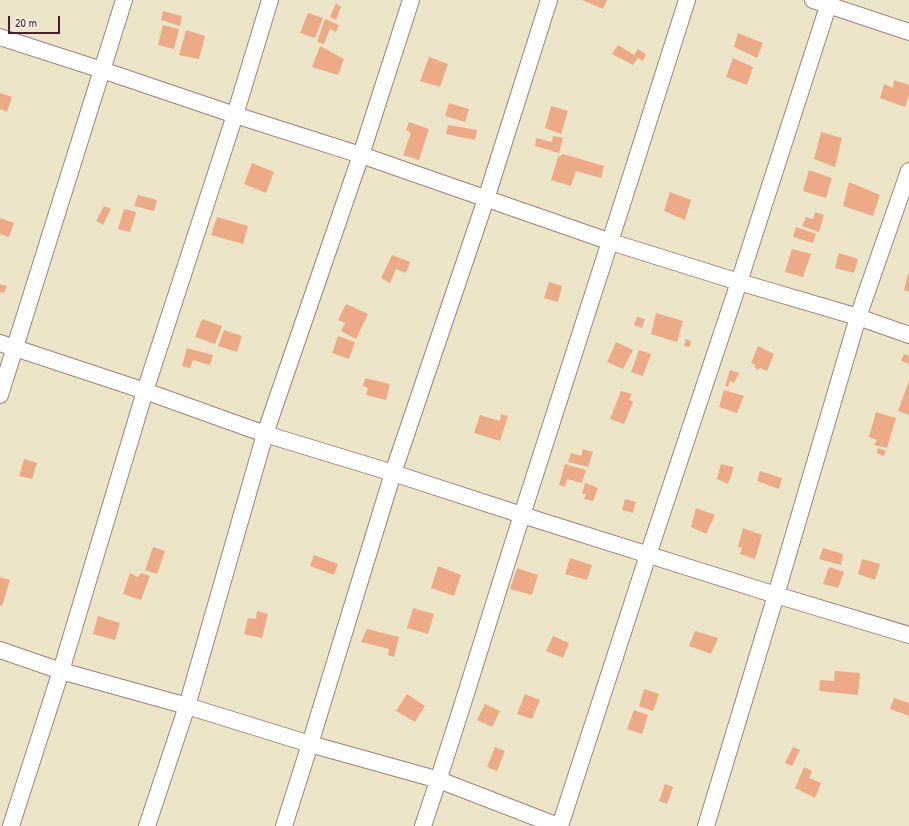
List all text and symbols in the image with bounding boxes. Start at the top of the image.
scale bar [10,8,62,34]
text: 20 m [15,14,37,31]

